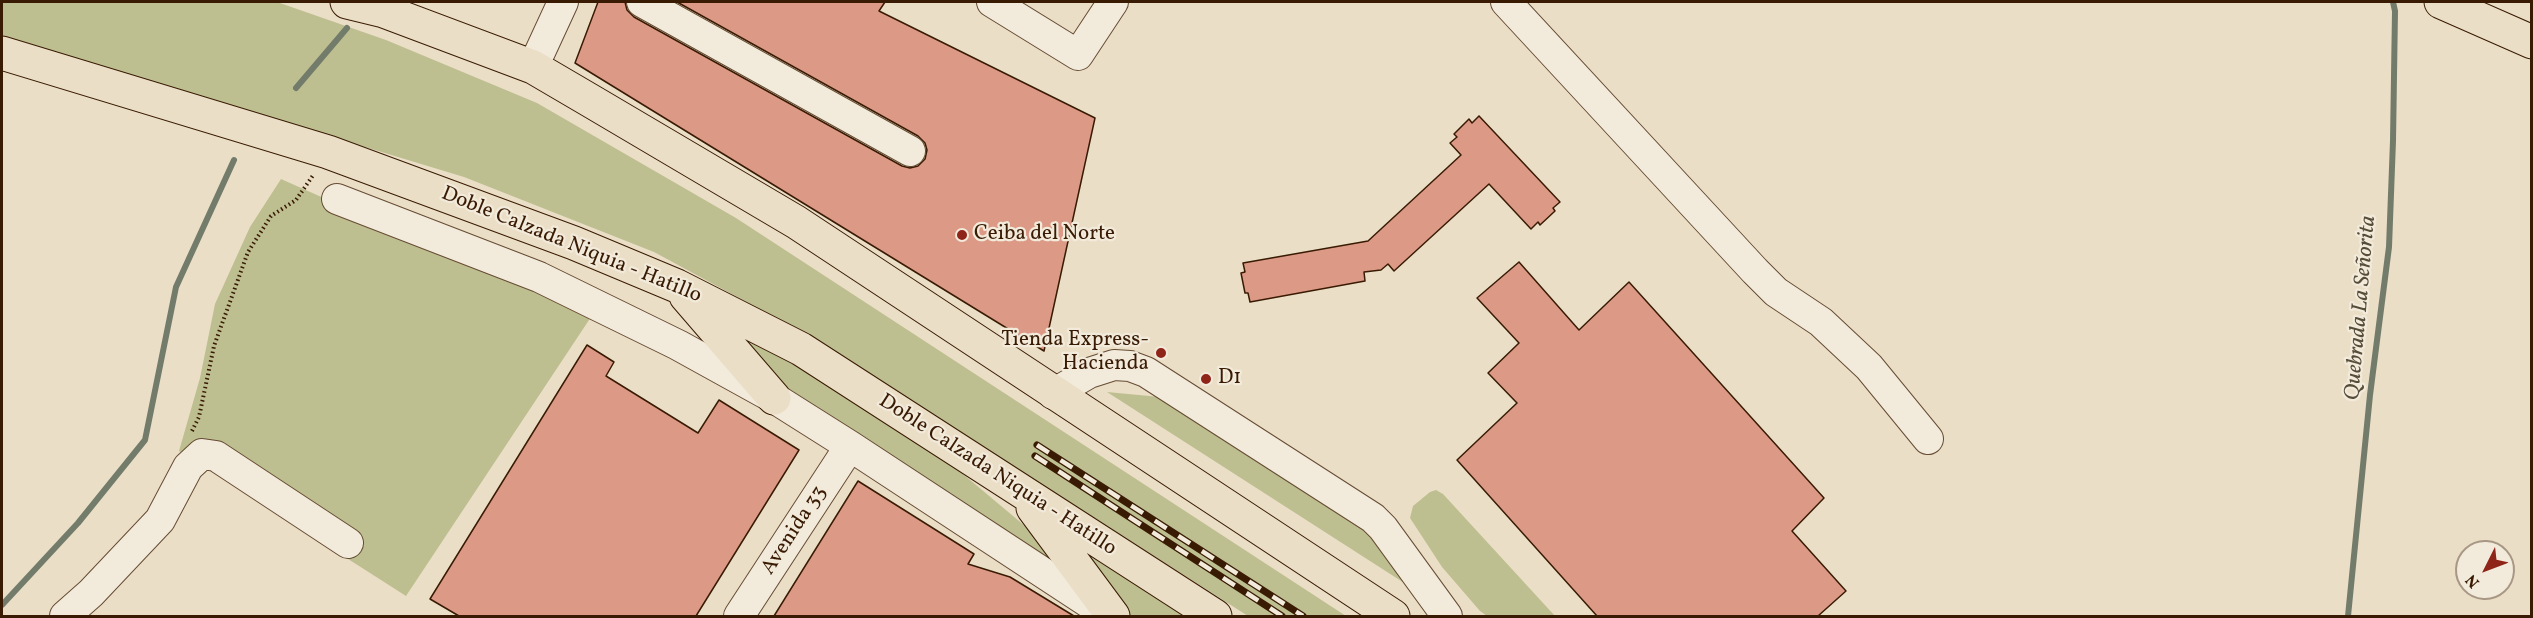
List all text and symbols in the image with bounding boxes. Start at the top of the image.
street label: Doble Calzada Niquia - Hatillo [437,182,705,310]
water label: Quebrada La Señorita [2341,215,2383,401]
place label: Ceiba del Norte [974,222,1115,248]
marker: Ceiba del Norte [955,228,969,242]
place label: Tienda Express- Hacienda [1001,328,1149,378]
marker: Tienda Express- Hacienda [1154,346,1168,360]
place label: D1 [1218,366,1241,392]
marker: D1 [1199,372,1213,386]
street label: Doble Calzada Niquia - Hatillo [873,390,1121,562]
street label: Avenida 33 [757,482,833,580]
north arrow [2455,540,2515,600]
text: N [2461,569,2485,592]

